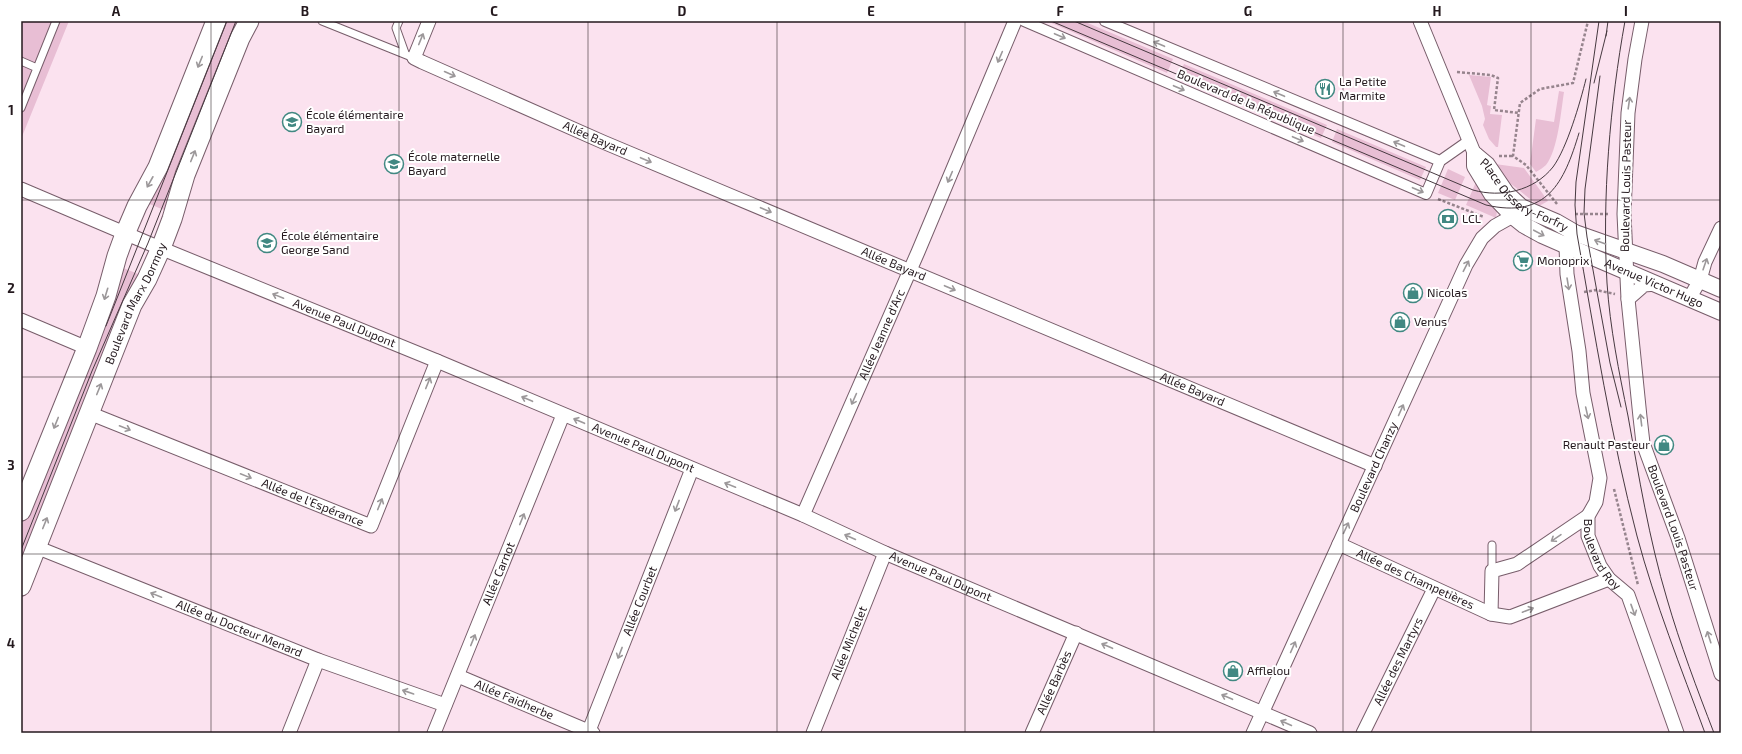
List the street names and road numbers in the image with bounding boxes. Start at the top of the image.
street label: Boulevard de la République [1175,66,1317,136]
street label: Allée Bayard [561,117,630,157]
street label: Boulevard Louis Pasteur [1617,120,1633,252]
street label: Place Oissery-Forfry [1478,155,1572,234]
street label: Boulevard Marx Dormoy [101,240,169,366]
street label: Allée Bayard [860,243,928,283]
street label: Avenue Victor Hugo [1603,255,1706,310]
street label: Allée Jeanne d'Arc [855,287,907,381]
street label: Avenue Paul Dupont [291,295,398,350]
street label: Allée Bayard [1158,369,1227,408]
street label: Avenue Paul Dupont [590,419,697,475]
street label: Boulevard Chanzy [1346,419,1400,514]
street label: Boulevard Louis Pasteur [1646,463,1702,592]
street label: Allée de l'Espérance [260,475,366,528]
street label: Boulevard Roy [1581,519,1625,593]
street label: Allée Carnot [479,539,517,607]
street label: Allée des Champetières [1355,545,1477,611]
street label: Avenue Paul Dupont [888,548,995,604]
street label: Allée Courbet [619,563,659,637]
street label: Allée du Docteur Menard [175,596,305,659]
street label: Allée Michelet [827,604,869,681]
street label: Allée des Martyrs [1370,615,1425,707]
street label: Allée Barbès [1033,648,1073,716]
street label: Allée Faidherbe [473,676,556,722]

